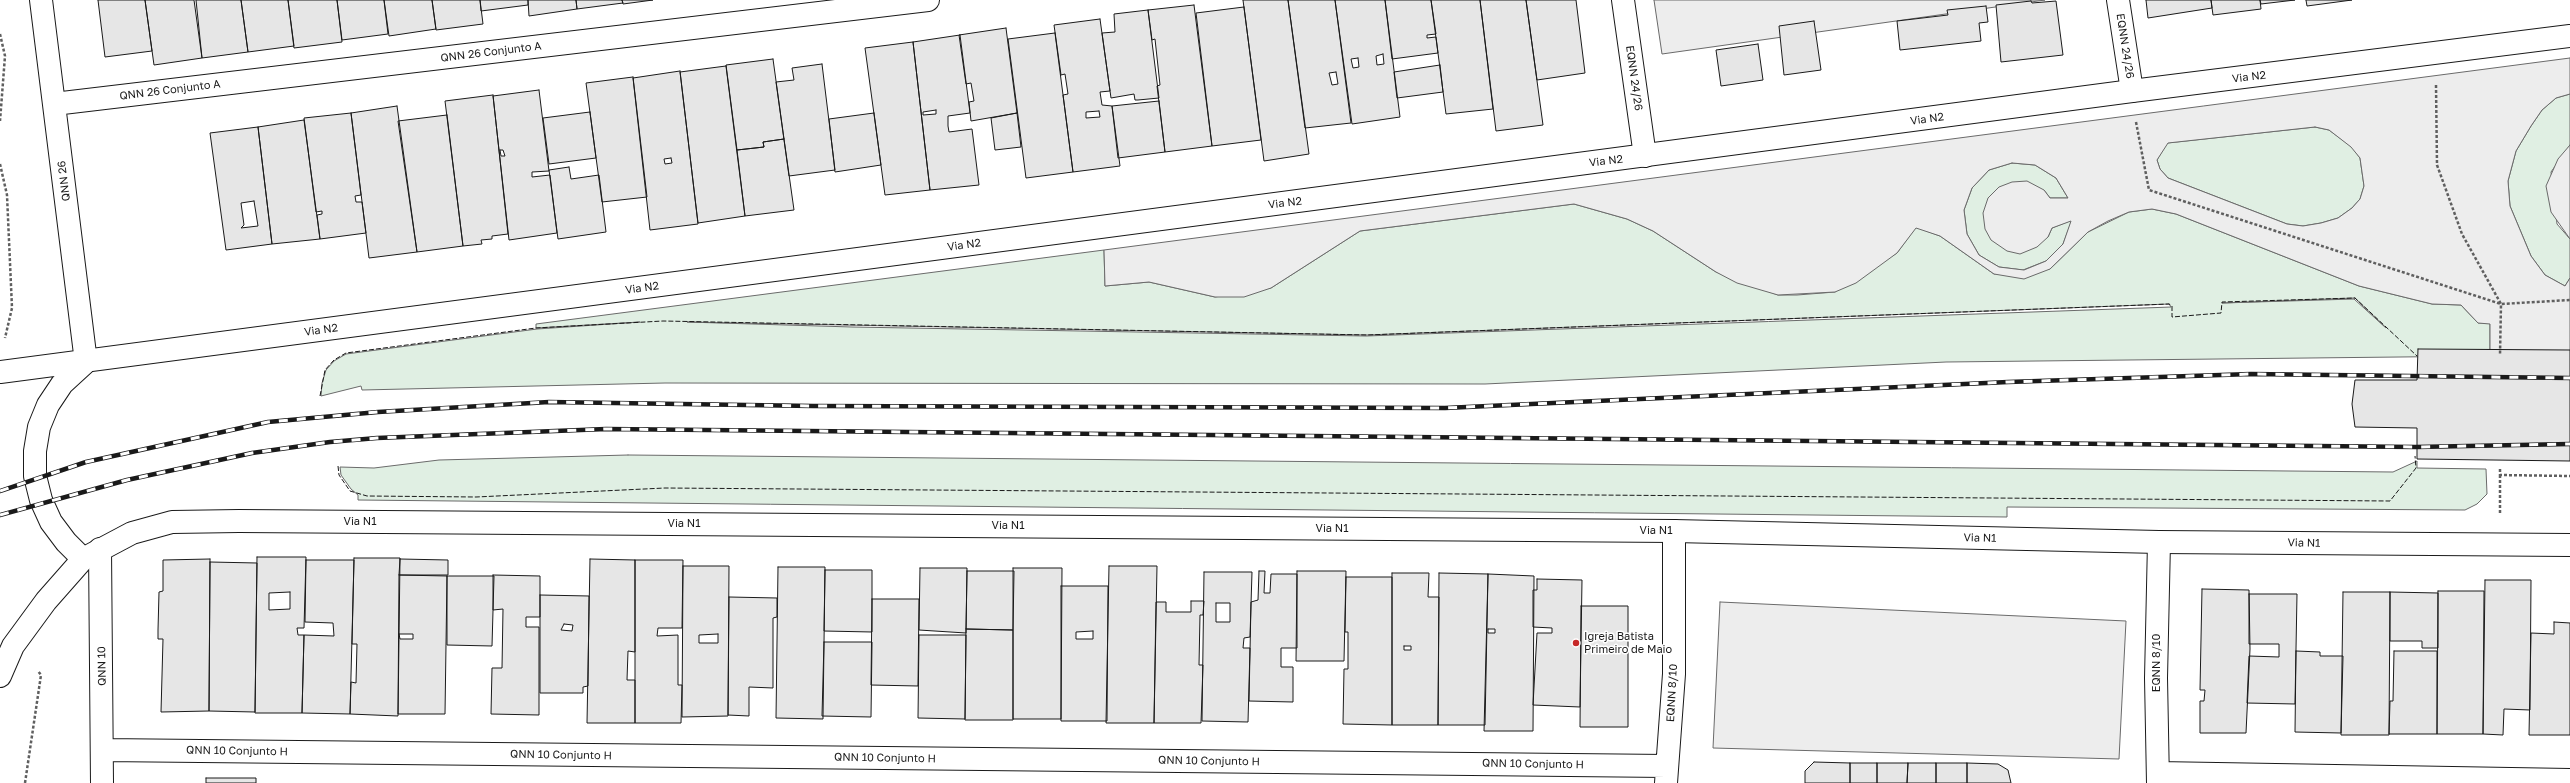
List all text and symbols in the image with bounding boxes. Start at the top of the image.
street label: EQNN 24/26 [2113,13,2137,79]
street label: QNN 26 Conjunto A [440,39,542,65]
street label: EQNN 24/26 [1623,45,1645,111]
street label: Via N2 [2231,68,2267,86]
street label: QNN 26 Conjunto A [119,77,221,103]
street label: Via N2 [1909,110,1945,128]
street label: Via N2 [1588,152,1624,170]
street label: QNN 26 [55,160,73,202]
street label: Via N2 [1267,194,1303,212]
street label: Via N2 [946,236,982,254]
street label: Via N2 [624,279,660,297]
street label: Via N2 [303,321,339,339]
street label: Via N1 [344,515,376,529]
street label: Via N1 [668,517,700,531]
street label: Via N1 [992,519,1024,533]
street label: Via N1 [1316,522,1348,536]
street label: Via N1 [1640,524,1672,538]
street label: Via N1 [1963,531,1997,545]
street label: Via N1 [2287,536,2321,550]
place label: Igreja Batista Primeiro de Maio [1584,630,1672,656]
street label: EQNN 8/10 [2150,634,2164,692]
marker: Igreja Batista Primeiro de Maio [1571,638,1581,648]
street label: QNN 10 [95,646,109,686]
street label: EQNN 8/10 [1664,663,1680,723]
street label: QNN 10 Conjunto H [186,744,288,758]
street label: QNN 10 Conjunto H [510,748,612,762]
street label: QNN 10 Conjunto H [834,751,936,765]
street label: QNN 10 Conjunto H [1158,754,1260,768]
street label: QNN 10 Conjunto H [1482,757,1584,771]

